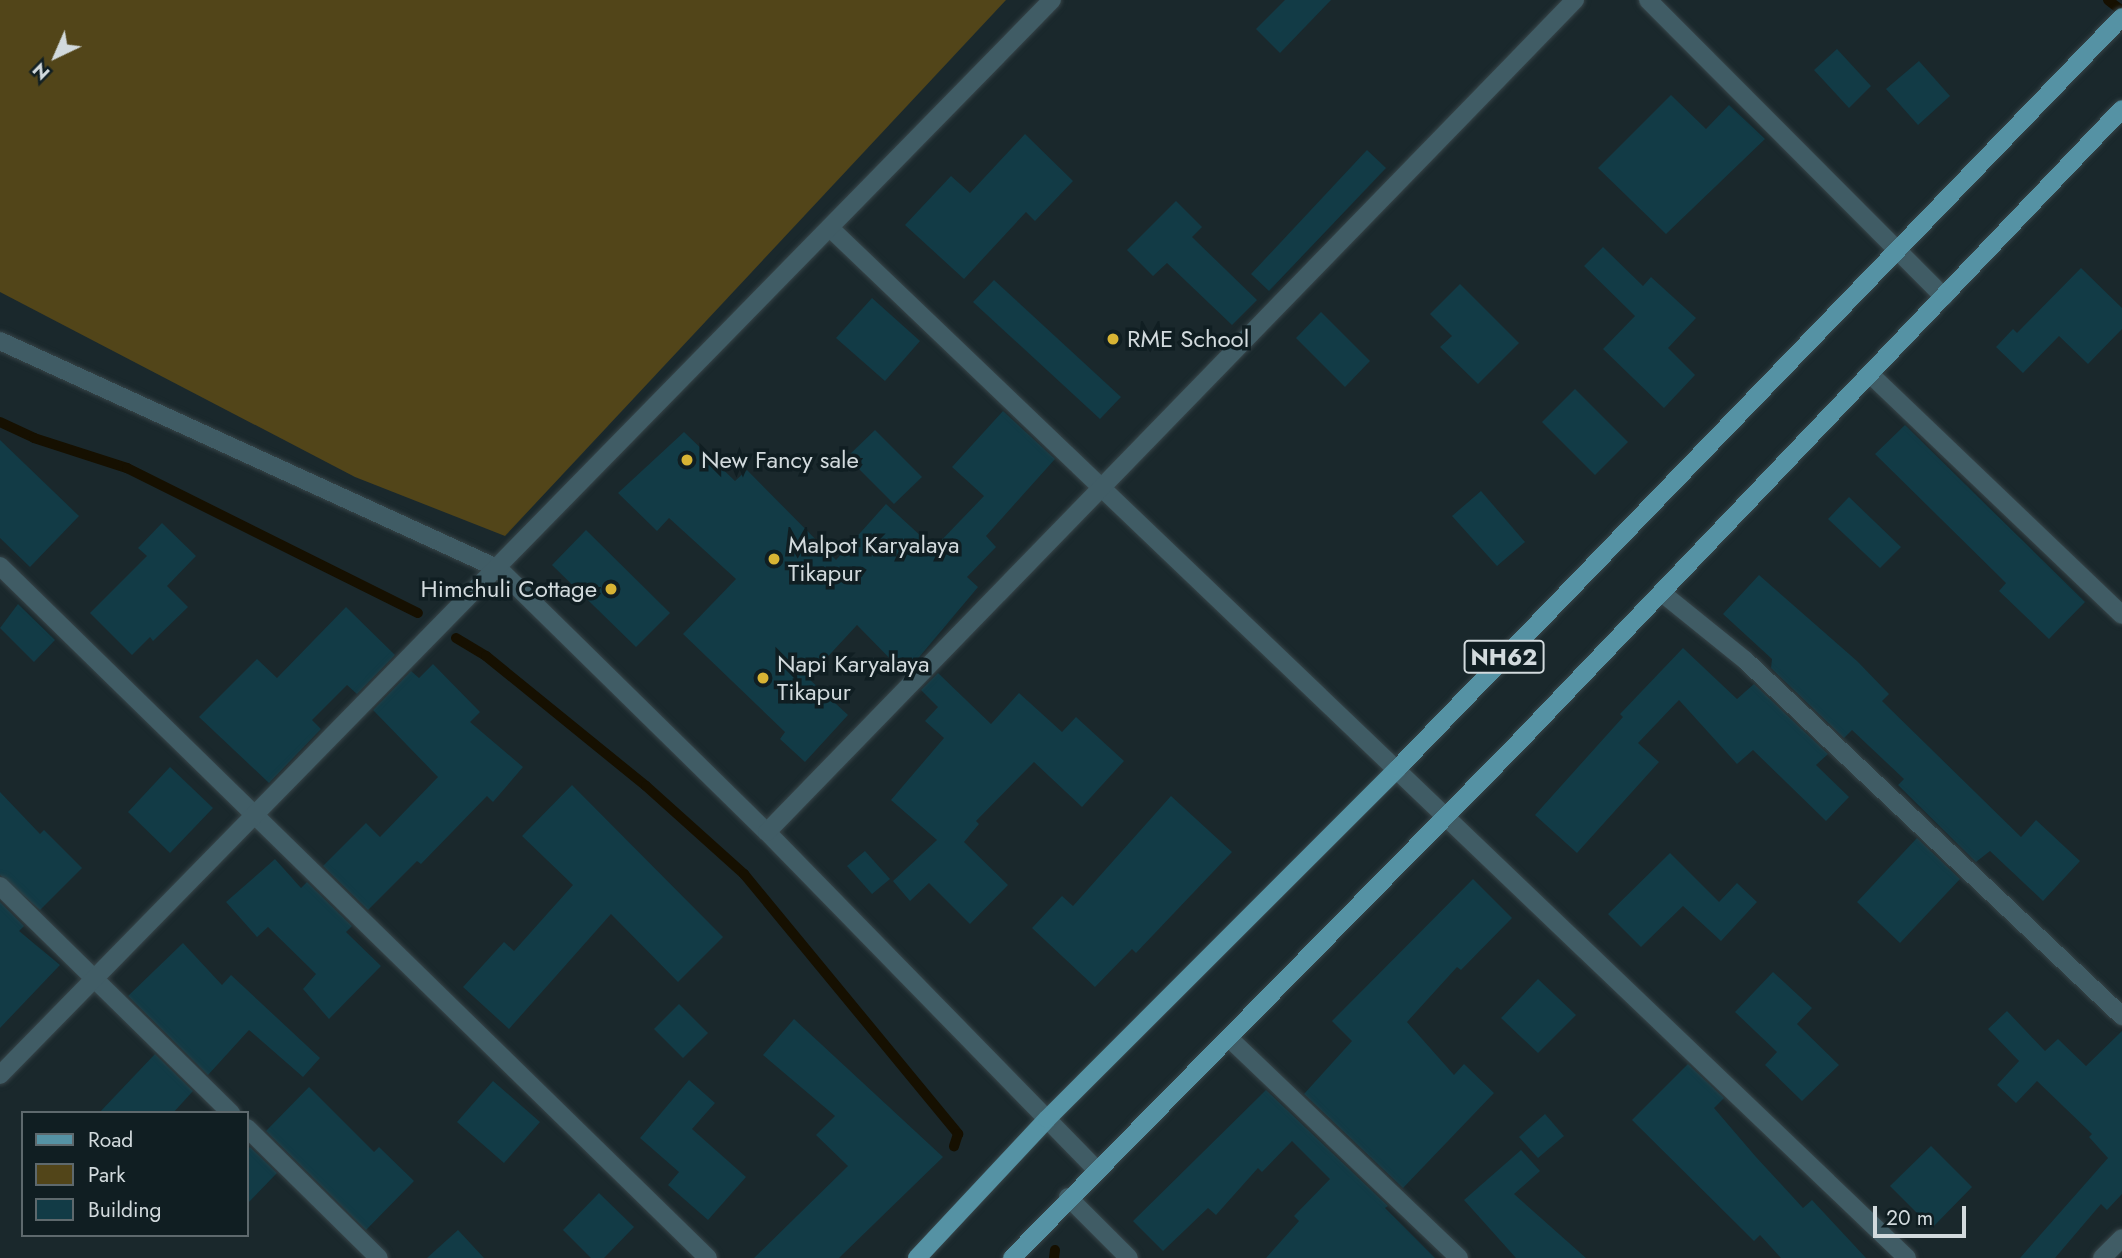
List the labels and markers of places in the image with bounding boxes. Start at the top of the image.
place label: RME School [1127,325,1249,353]
marker: RME School [1105,331,1121,347]
place label: New Fancy sale [701,446,859,474]
marker: New Fancy sale [679,452,695,468]
place label: Malpot Karyalaya Tikapur [788,531,959,587]
marker: Malpot Karyalaya Tikapur [766,551,782,567]
place label: Himchuli Cottage [421,575,597,603]
marker: Himchuli Cottage [603,581,619,597]
place label: Napi Karyalaya Tikapur [777,650,929,706]
marker: Napi Karyalaya Tikapur [755,670,771,686]

